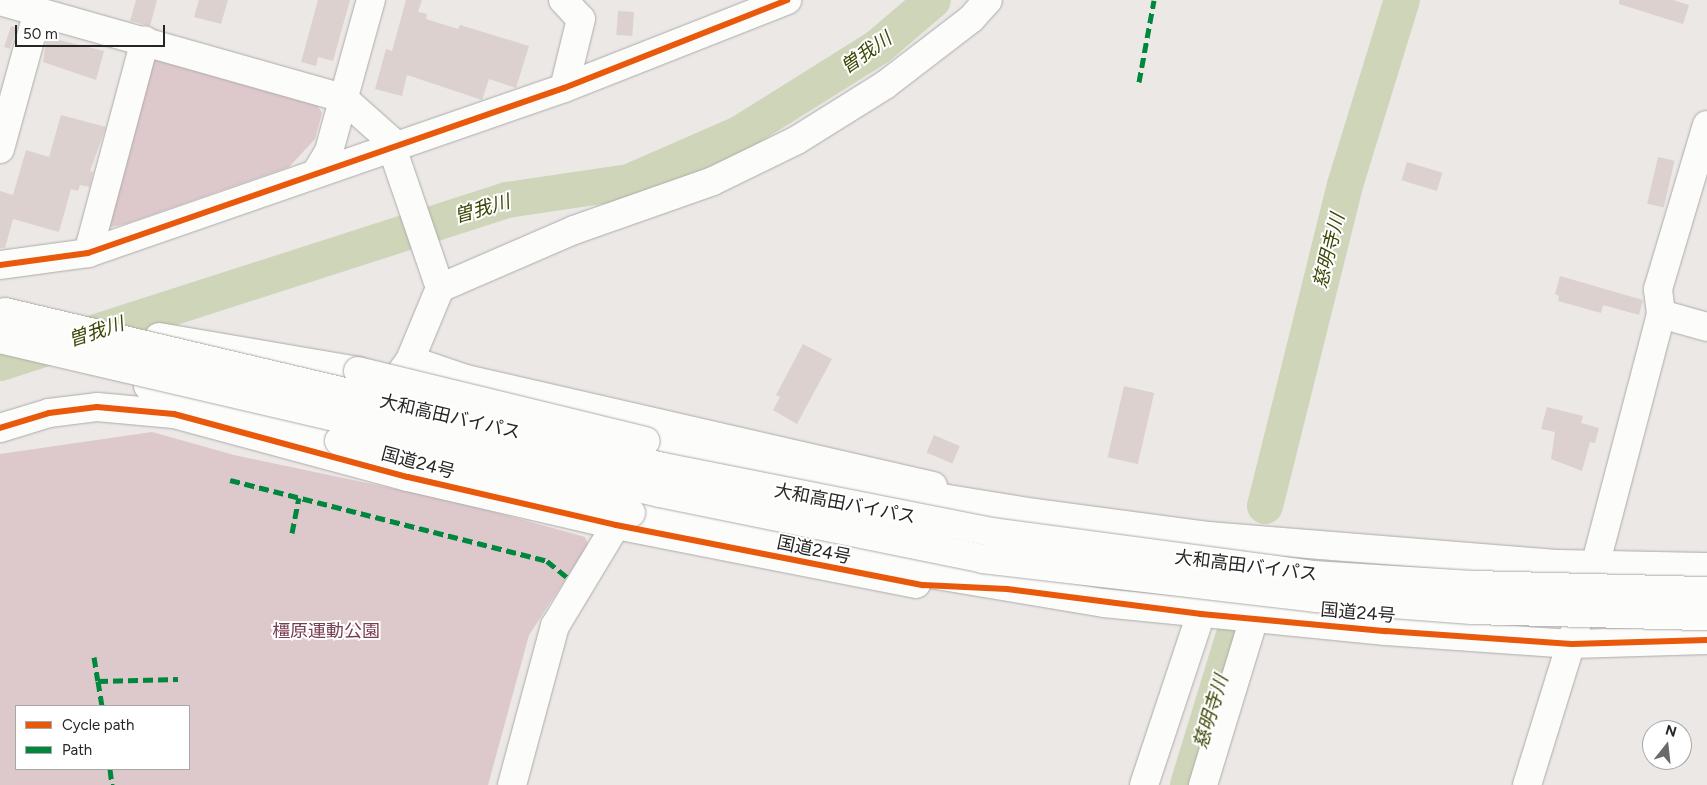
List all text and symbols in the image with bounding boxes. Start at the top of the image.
scale bar [18,15,168,47]
text: 50 m [23,25,58,43]
water label: 曽我川 [836,27,896,79]
water label: 曽我川 [451,190,513,228]
water label: 慈明寺川 [1309,211,1349,291]
water label: 曽我川 [65,312,127,352]
street label: 大和高田バイパス [377,390,523,444]
street label: 国道24号 [379,443,457,483]
street label: 大和高田バイパス [772,480,918,528]
street label: 国道24号 [775,532,853,568]
street label: 大和高田バイパス [1173,547,1319,585]
street label: 国道24号 [1320,599,1396,627]
park label: 橿原運動公園 [272,620,380,642]
water label: 慈明寺川 [1189,672,1233,752]
legend [15,705,190,770]
text: Cycle path [62,716,134,734]
north arrow [1642,720,1692,770]
text: N [1663,721,1679,741]
text: Path [62,741,92,759]

